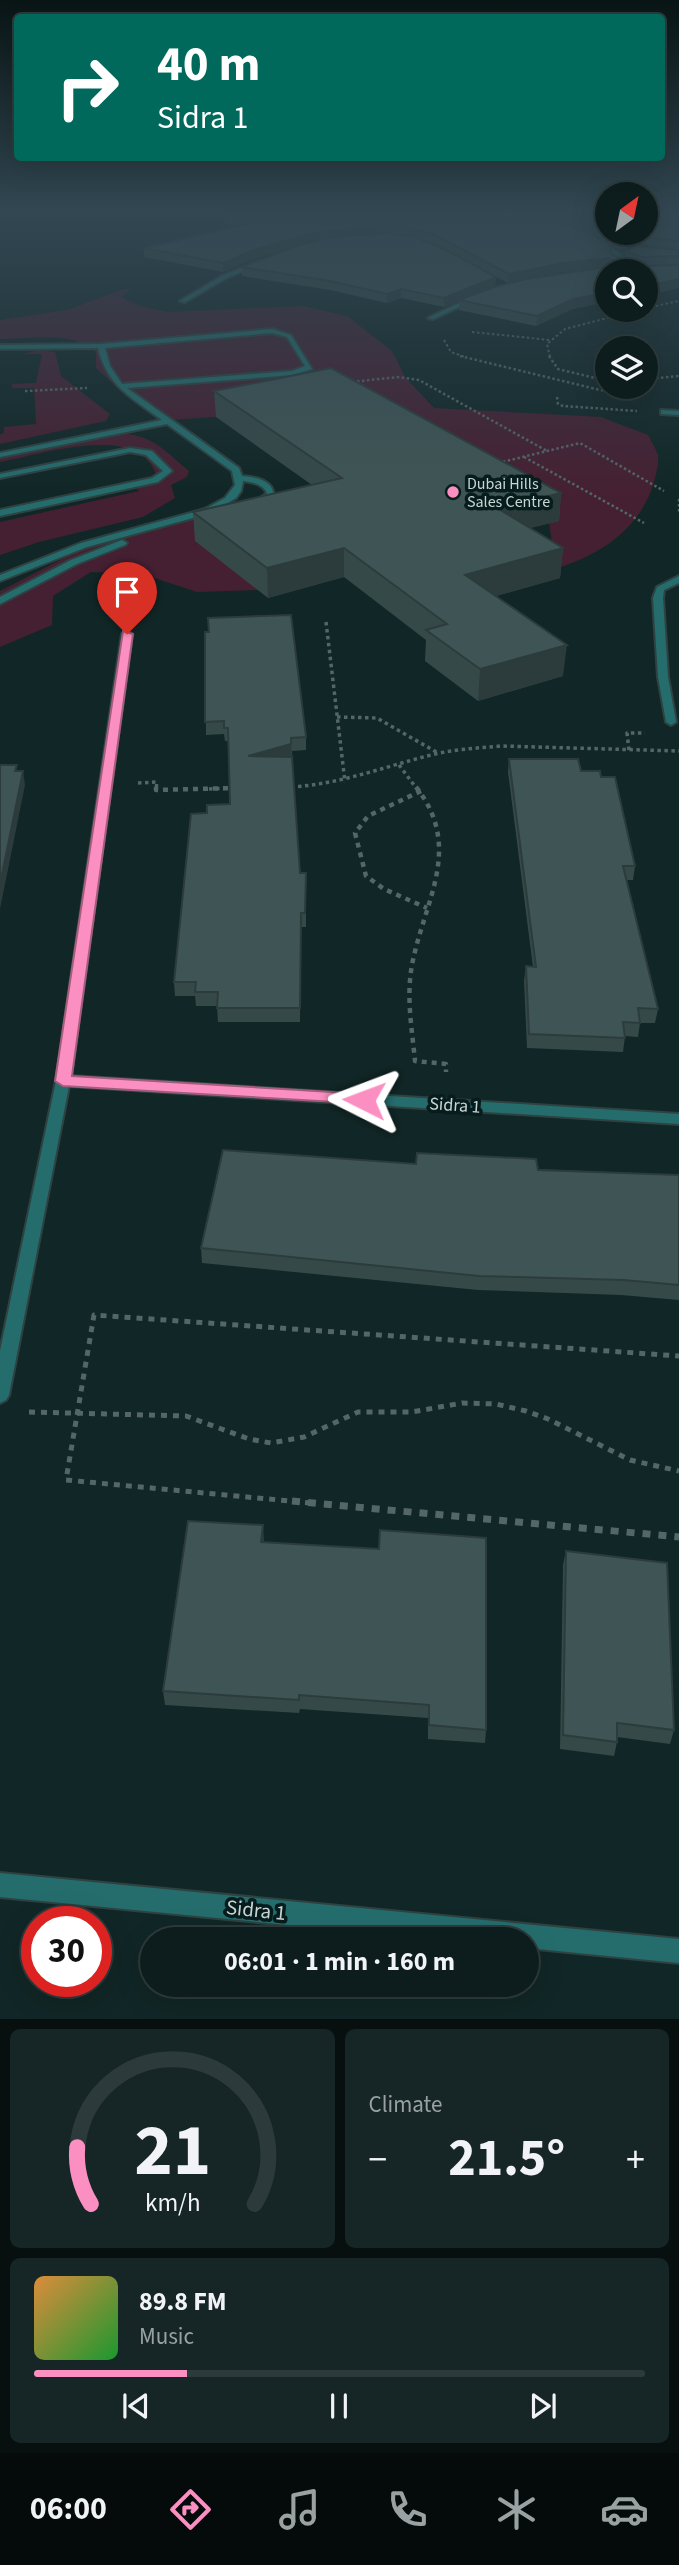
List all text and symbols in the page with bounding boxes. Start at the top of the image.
text: 40 m [157,30,261,100]
icon: right [42,42,133,133]
text: Sidra 1 [157,95,249,141]
north arrow [595,182,658,245]
map controls [595,182,658,399]
button: search [595,259,658,322]
button: layers [595,336,658,399]
place label: Dubai Hills Sales Centre [467,473,550,513]
marker: Dubai Hills Sales Centre [445,484,461,500]
pin [97,562,157,634]
icon: arrive [108,573,146,611]
position arrow [327,1063,401,1137]
street label: Sidra 1 [428,1091,482,1120]
street label: Sidra 1 [225,1892,287,1928]
speed limit sign: 30 [21,1906,112,1997]
text: 06:01 · 1 min · 160 m [224,1943,455,1980]
text: Climate [369,2088,442,2121]
text: 21 [134,2100,211,2204]
text: 21.5° [448,2122,565,2196]
text: − [369,2133,387,2187]
text: + [626,2133,645,2187]
text: km/h [145,2185,200,2221]
text: 89.8 FM [139,2283,227,2320]
text: Music [139,2320,194,2353]
icon: previous [117,2387,155,2425]
icon: pause [320,2387,358,2425]
icon: next [524,2387,562,2425]
icon: directions [166,2485,215,2534]
icon: music [275,2485,324,2534]
icon: phone [383,2485,432,2534]
icon: climate [492,2485,541,2534]
icon: car [600,2485,649,2534]
text: 06:00 [30,2486,107,2532]

